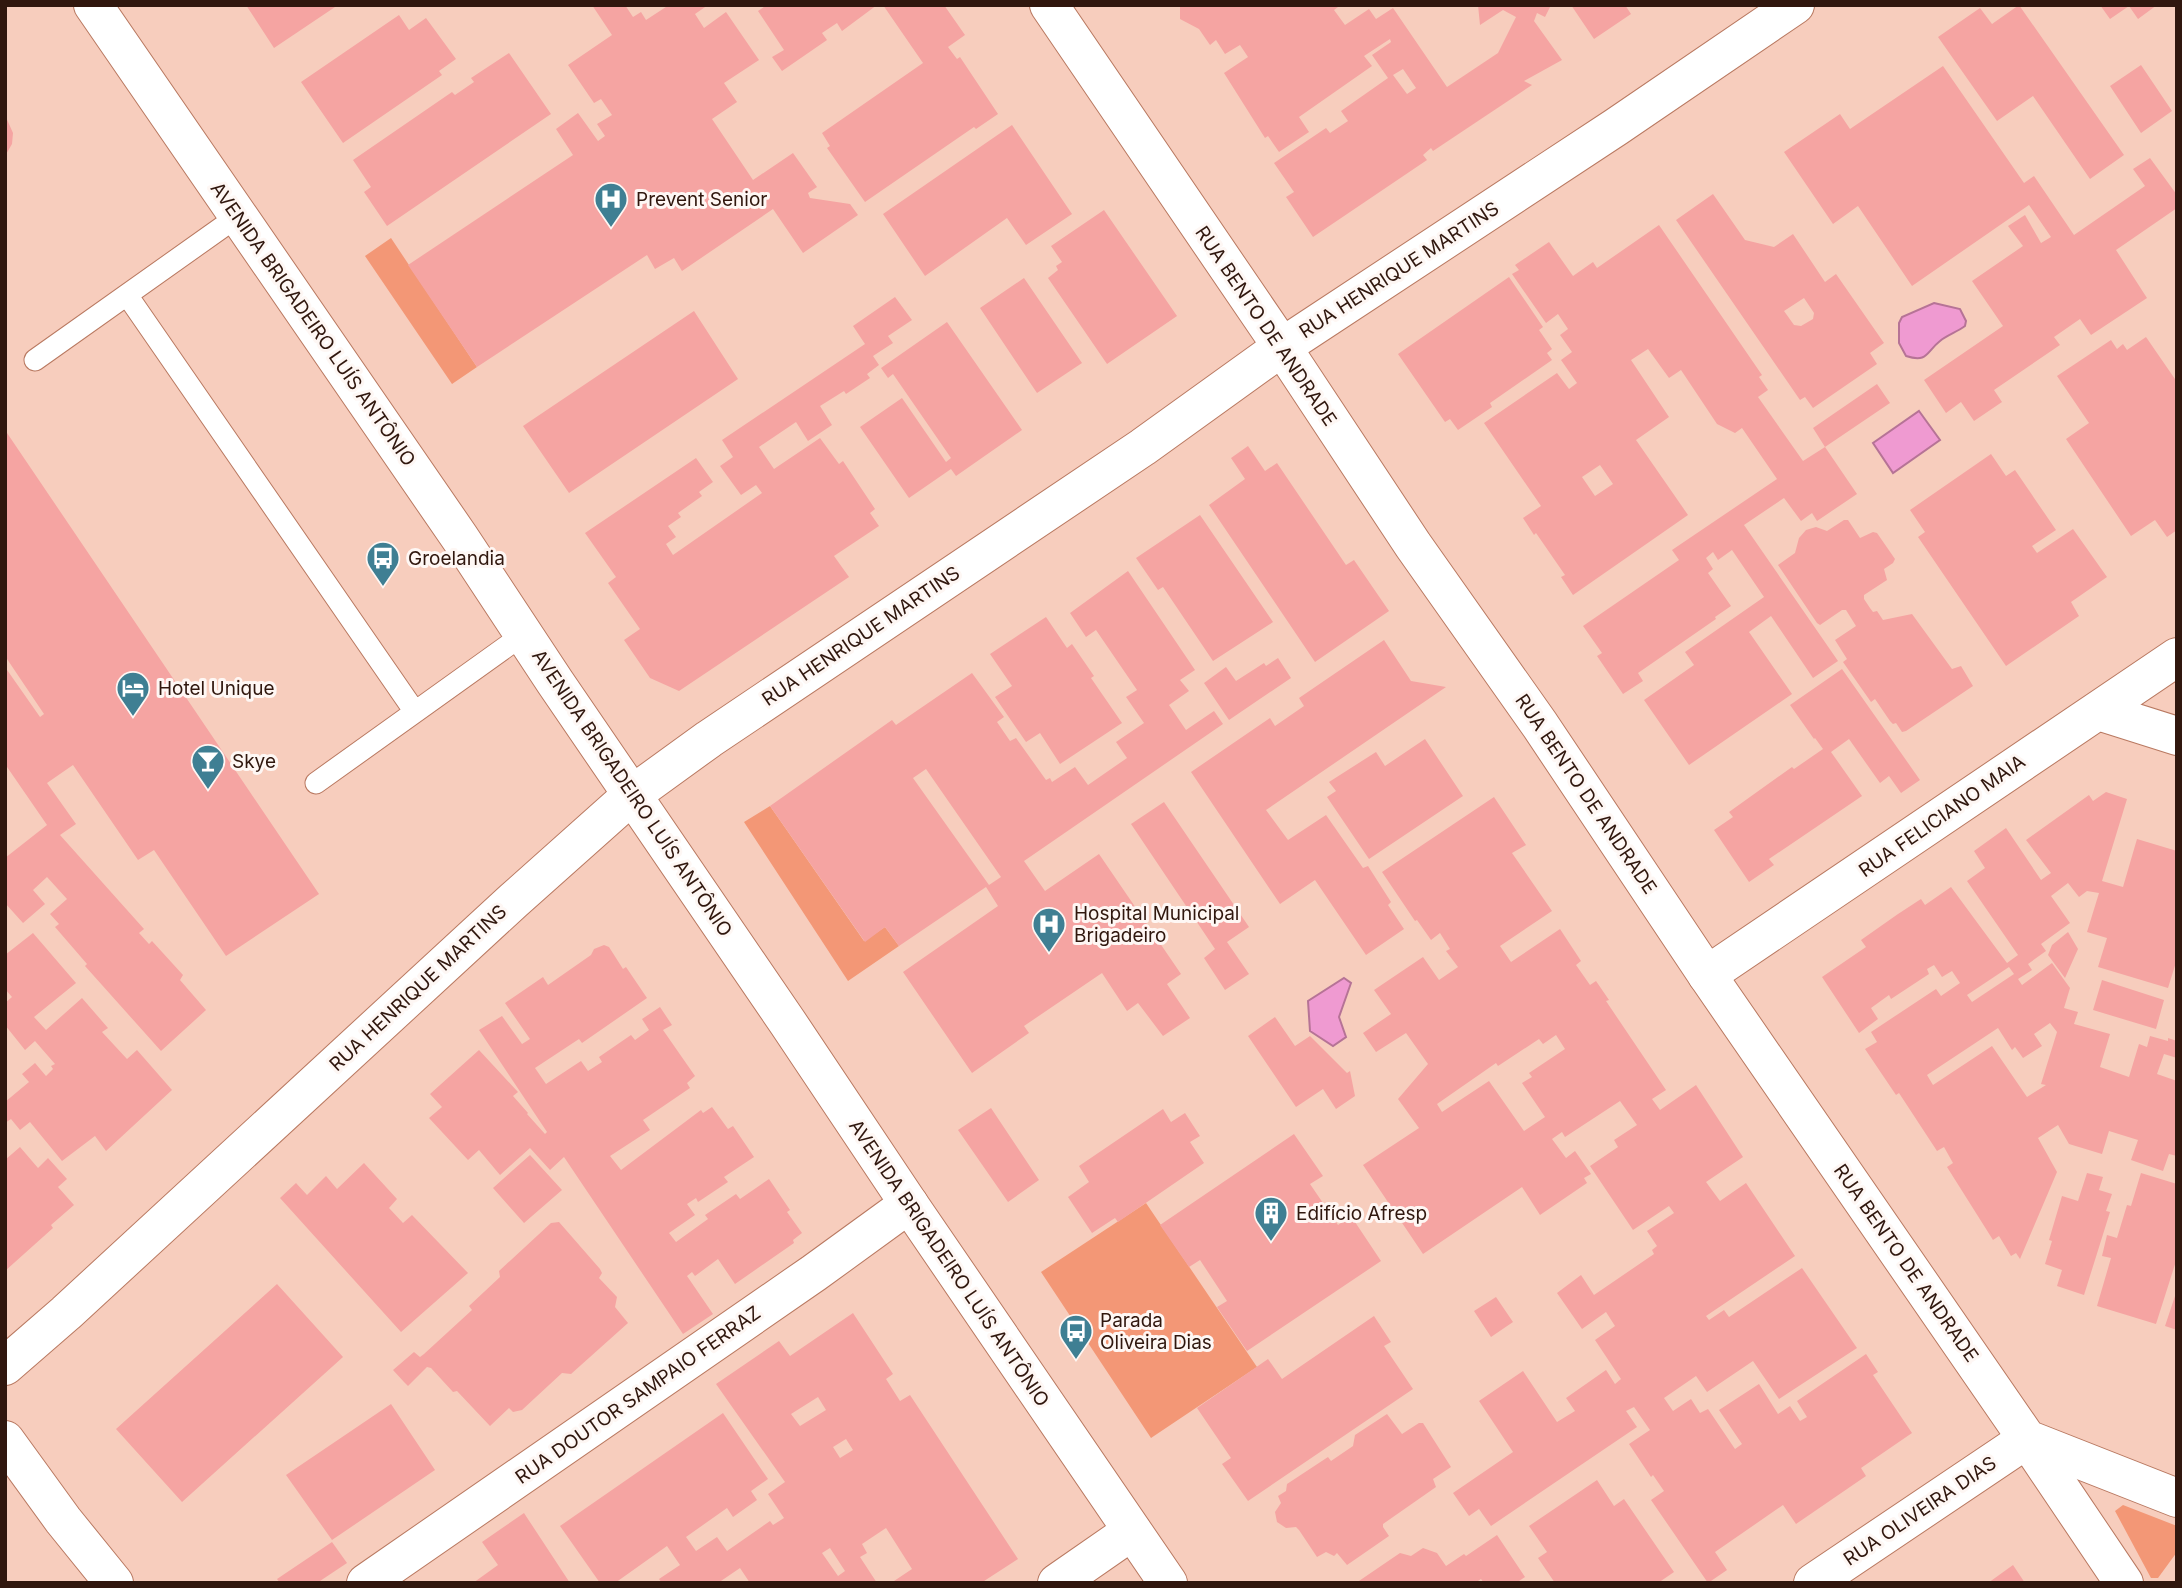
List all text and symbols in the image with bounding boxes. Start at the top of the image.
street label: AVENIDA BRIGADEIRO LUÍS ANTÔNIO [206,177,421,470]
hospital icon: Prevent Senior [592,180,630,229]
place label: Prevent Senior [636,188,768,211]
street label: RUA HENRIQUE MARTINS [1295,197,1503,343]
street label: RUA BENTO DE ANDRADE [1190,222,1342,430]
bus stop icon: Groelandia [364,539,402,588]
place label: Groelandia [408,547,505,570]
street label: RUA HENRIQUE MARTINS [758,561,964,711]
street label: AVENIDA BRIGADEIRO LUÍS ANTÔNIO [527,645,738,941]
hotel icon: Hotel Unique [114,669,152,718]
place label: Hotel Unique [158,677,274,700]
street label: RUA BENTO DE ANDRADE [1510,690,1662,898]
bar icon: Skye [189,742,227,791]
place label: Skye [232,750,276,773]
street label: RUA FELICIANO MAIA [1854,750,2030,882]
street label: RUA HENRIQUE MARTINS [325,900,511,1076]
place label: Hospital Municipal Brigadeiro [1074,902,1239,947]
hospital icon: Hospital Municipal Brigadeiro [1030,905,1068,954]
street label: AVENIDA BRIGADEIRO LUÍS ANTÔNIO [844,1115,1055,1411]
street label: RUA BENTO DE ANDRADE [1829,1160,1983,1366]
building icon: Edifício Afresp [1252,1194,1290,1243]
place label: Edifício Afresp [1296,1202,1427,1225]
street label: RUA DOUTOR SAMPAIO FERRAZ [511,1301,765,1489]
place label: Parada Oliveira Dias [1100,1309,1212,1354]
bus stop icon: Parada Oliveira Dias [1057,1312,1095,1361]
street label: RUA OLIVEIRA DIAS [1839,1451,2001,1571]

